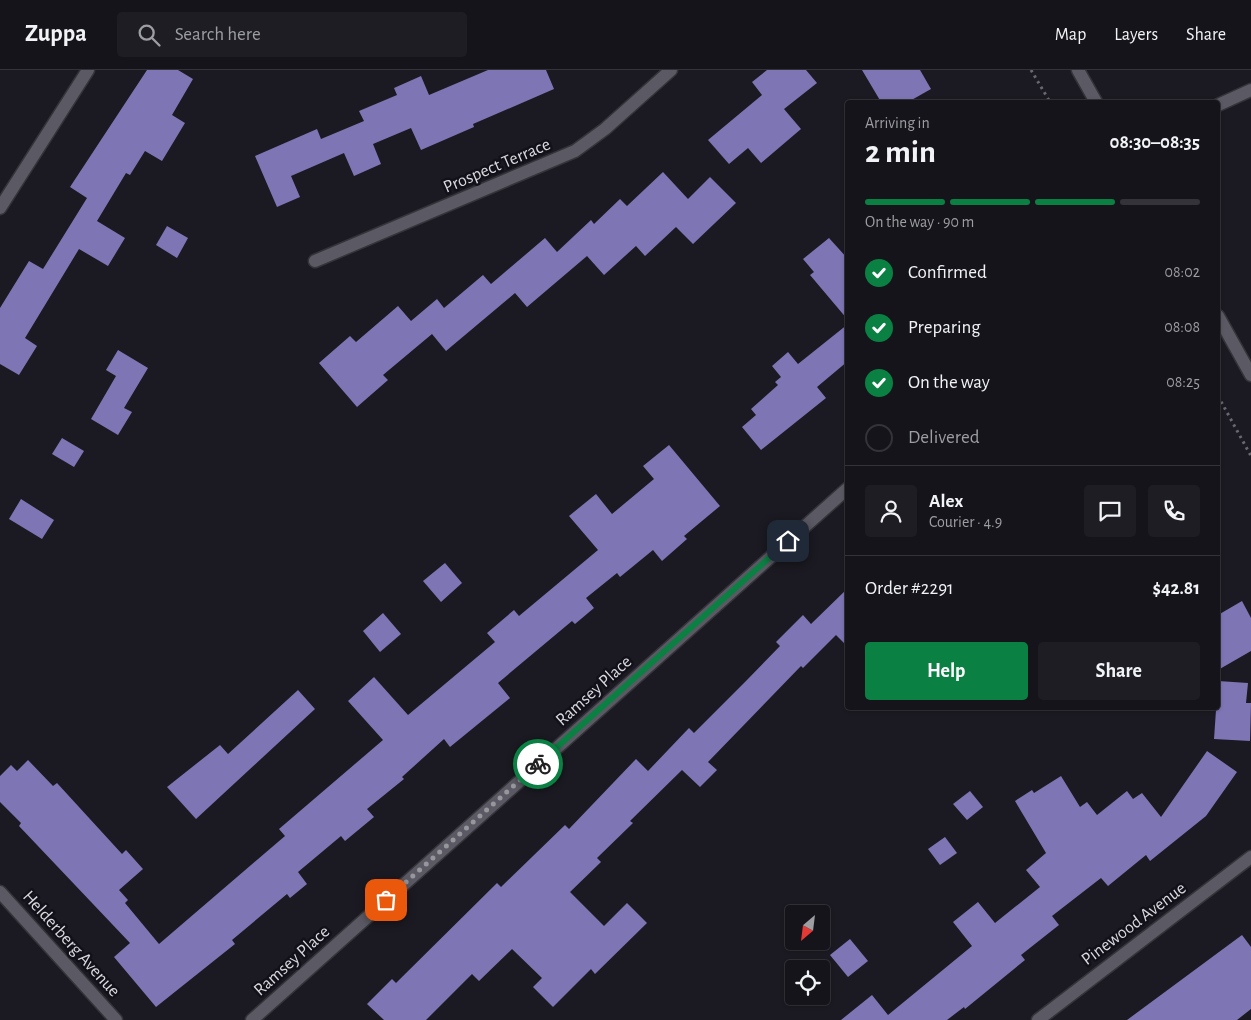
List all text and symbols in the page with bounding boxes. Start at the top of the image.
search box [117,12,467,57]
icon: search [135,21,163,49]
text: Zuppa [25,22,87,46]
text: Search here [175,25,261,44]
text: Map [1055,26,1086,44]
text: Layers [1114,26,1158,44]
text: Share [1186,26,1226,44]
text: Arriving in [865,115,930,131]
text: 08:30–08:35 [1110,133,1200,152]
street label: Prospect Terrace [441,135,553,197]
text: 2 min [865,136,936,168]
text: On the way · 90 m [865,214,974,230]
icon: check [865,259,893,287]
text: Confirmed [908,263,987,282]
text: 08:02 [1165,264,1200,280]
icon: check [865,314,893,342]
text: Preparing [908,318,981,337]
text: 08:08 [1164,319,1200,335]
icon: check [865,369,893,397]
text: On the way [908,373,990,392]
text: 08:25 [1166,374,1200,390]
text: Delivered [908,428,980,447]
button: person [865,485,917,537]
button: chat [1084,485,1136,537]
button: phone [1148,485,1200,537]
text: Alex [929,492,963,511]
text: Courier · 4.9 [929,514,1002,530]
pin [767,520,809,562]
icon: home [774,527,802,555]
text: Order #2291 [865,579,954,598]
text: $42.81 [1152,579,1200,598]
button: Help [865,642,1028,700]
button: Share [1038,642,1200,700]
street label: Ramsey Place [553,652,635,730]
courier [513,739,563,789]
icon: bike [524,750,552,778]
pin [365,879,407,921]
street label: Pinewood Avenue [1078,879,1190,969]
icon: bag [372,886,400,914]
street label: Helderberg Avenue [19,888,123,1000]
north arrow [785,905,830,950]
map controls [785,905,830,1005]
street label: Ramsey Place [251,922,333,1000]
button: locate [785,960,830,1005]

